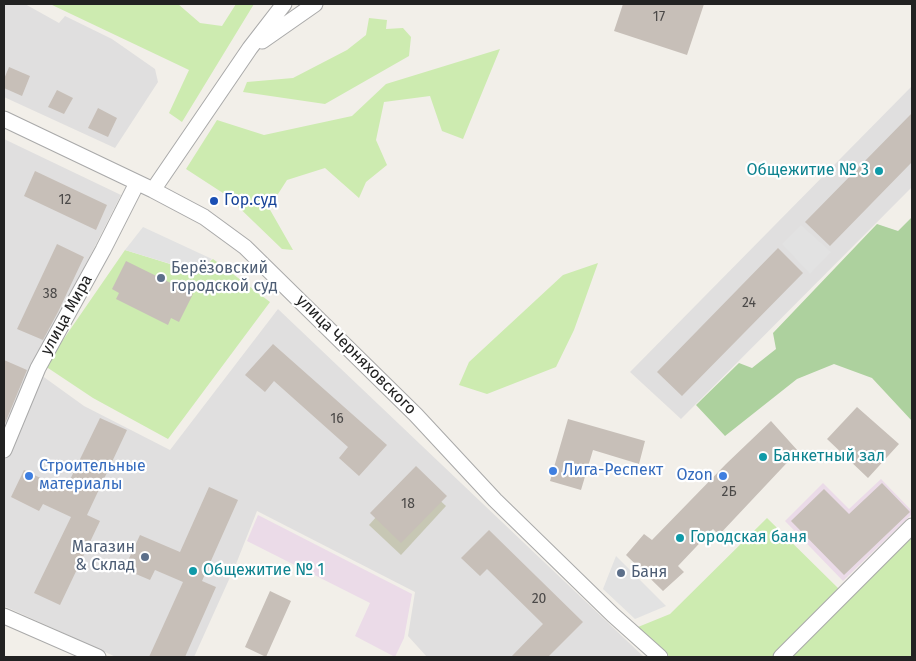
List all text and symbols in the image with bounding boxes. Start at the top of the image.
house number: 17 [653,9,665,25]
place label: Общежитие № 3 [746,161,869,181]
marker: Общежитие № 3 [873,165,885,177]
place label: Гор.суд [224,191,277,211]
house number: 12 [59,192,71,208]
marker: Гор.суд [208,195,220,207]
place label: Берёзовский городской суд [171,259,278,297]
street label: улица Мира [37,271,97,359]
marker: Берёзовский городской суд [155,272,167,284]
house number: 38 [43,286,57,302]
street label: улица Черняховского [292,291,420,419]
house number: 24 [742,295,756,311]
house number: 16 [330,411,344,427]
place label: Банкетный зал [773,447,885,467]
marker: Банкетный зал [757,451,769,463]
place label: Строительные материалы [39,457,146,495]
place label: Лига-Респект [563,461,663,481]
marker: Лига-Респект [547,465,559,477]
place label: Ozon [676,466,713,486]
marker: Строительные материалы [23,470,35,482]
marker: Ozon [717,470,729,482]
house number: 2Б [721,484,737,500]
house number: 18 [401,496,415,512]
place label: Городская баня [690,528,807,548]
marker: Городская баня [674,532,686,544]
place label: Магазин & Склад [72,538,135,576]
marker: Магазин & Склад [139,551,151,563]
place label: Общежитие № 1 [203,561,324,581]
place label: Баня [631,563,667,583]
marker: Общежитие № 1 [187,565,199,577]
marker: Баня [615,567,627,579]
house number: 20 [532,591,546,607]

